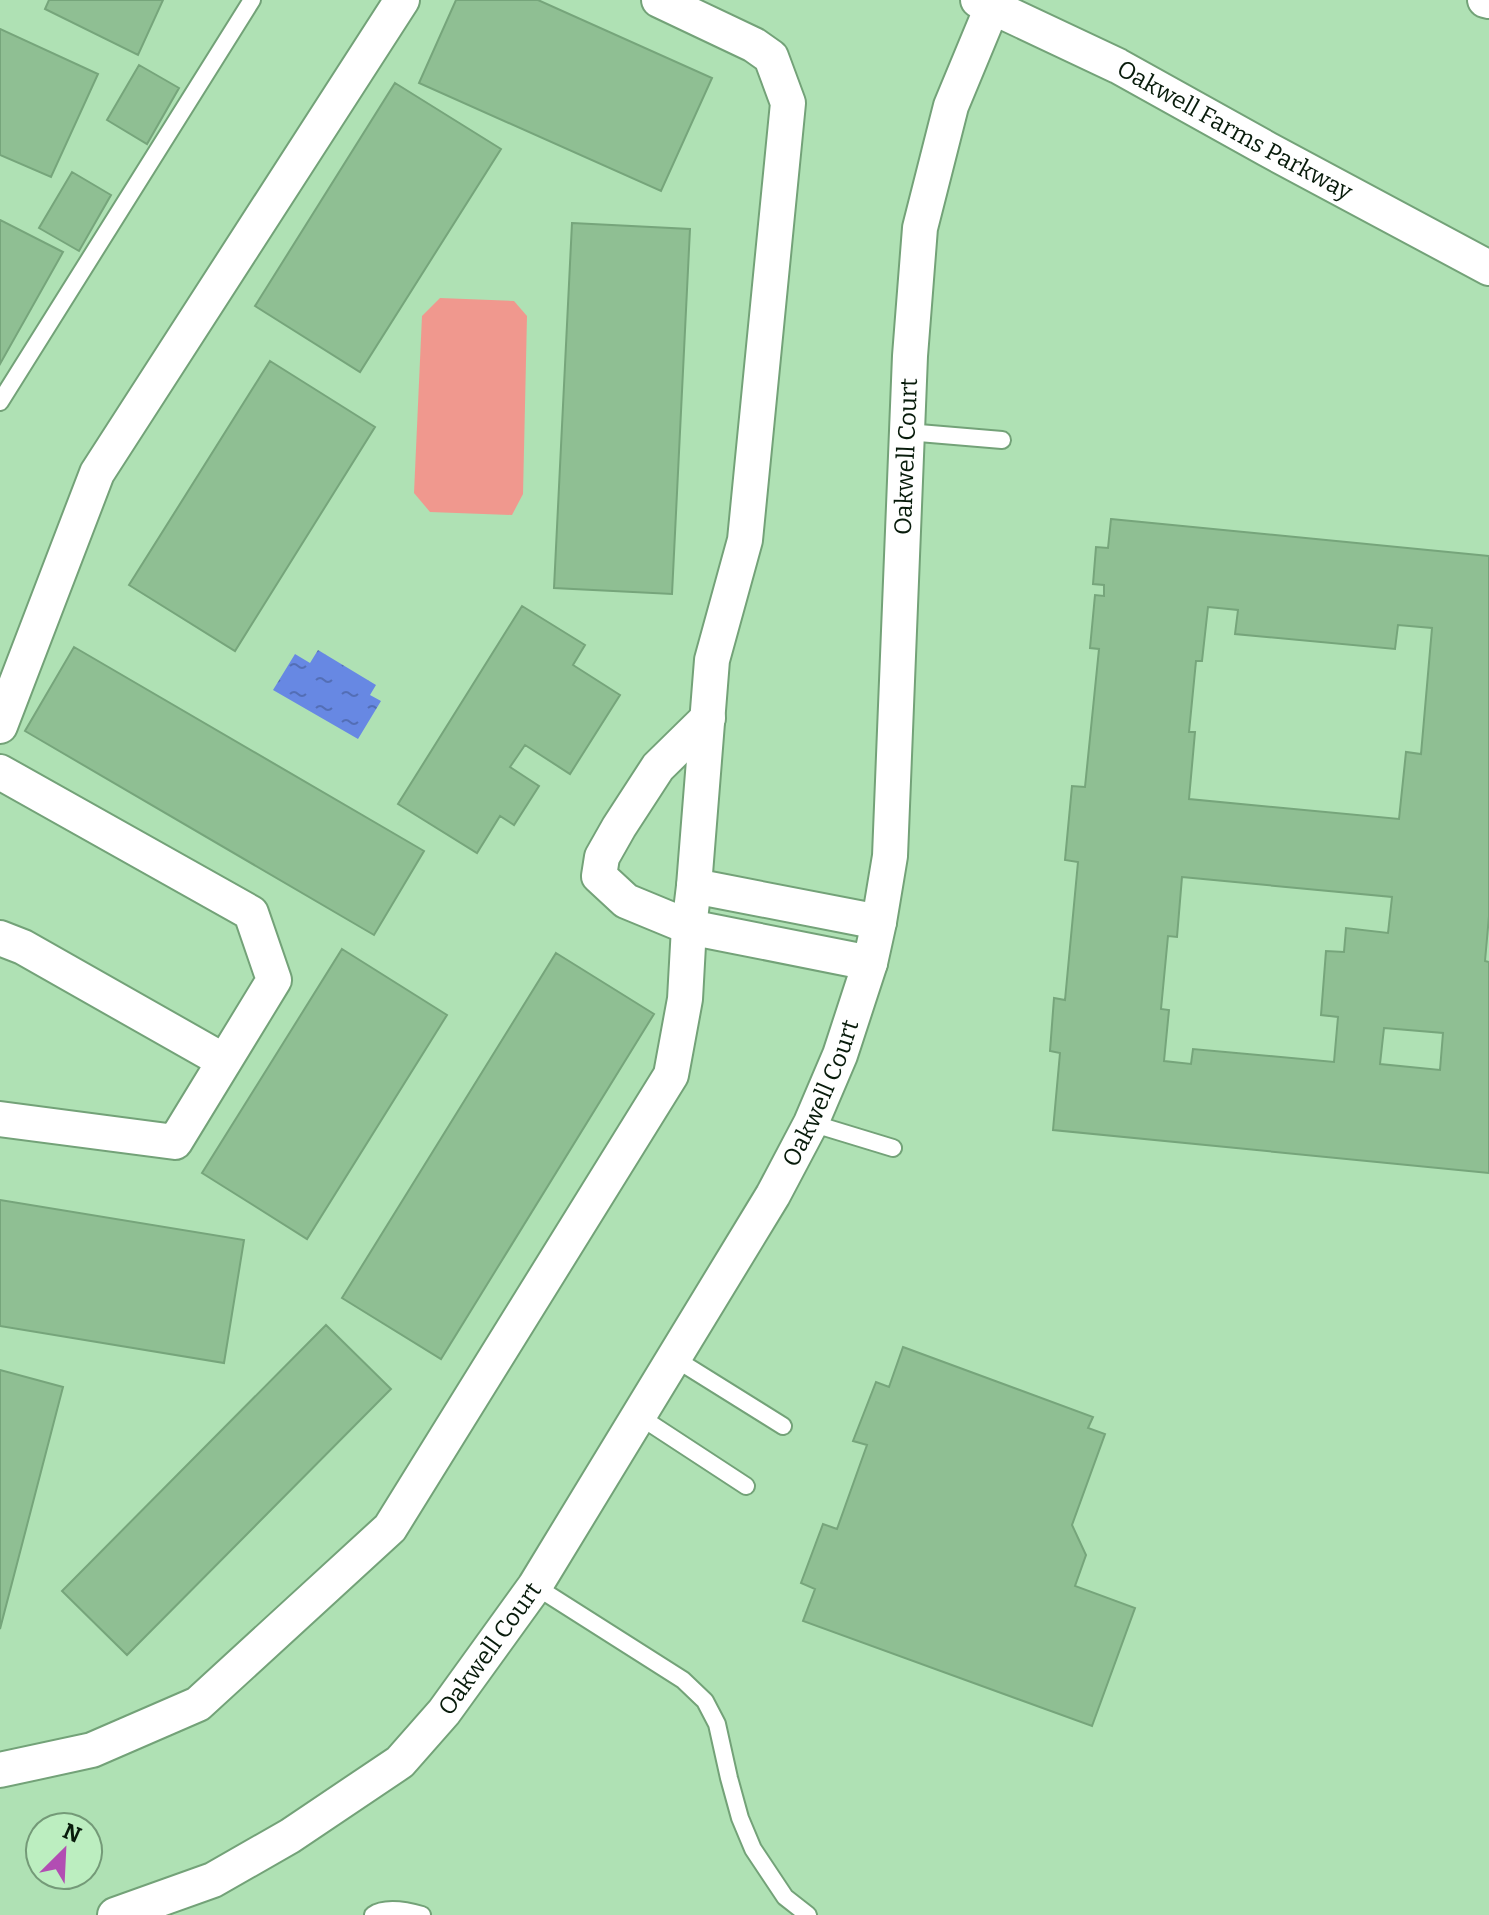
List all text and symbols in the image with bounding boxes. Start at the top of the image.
street label: Oakwell Farms Parkway [1112,54,1357,206]
street label: Oakwell Court [889,377,923,535]
street label: Oakwell Court [777,1016,865,1171]
street label: Oakwell Court [432,1577,547,1721]
north arrow [24,1811,104,1891]
text: N [59,1817,85,1849]

